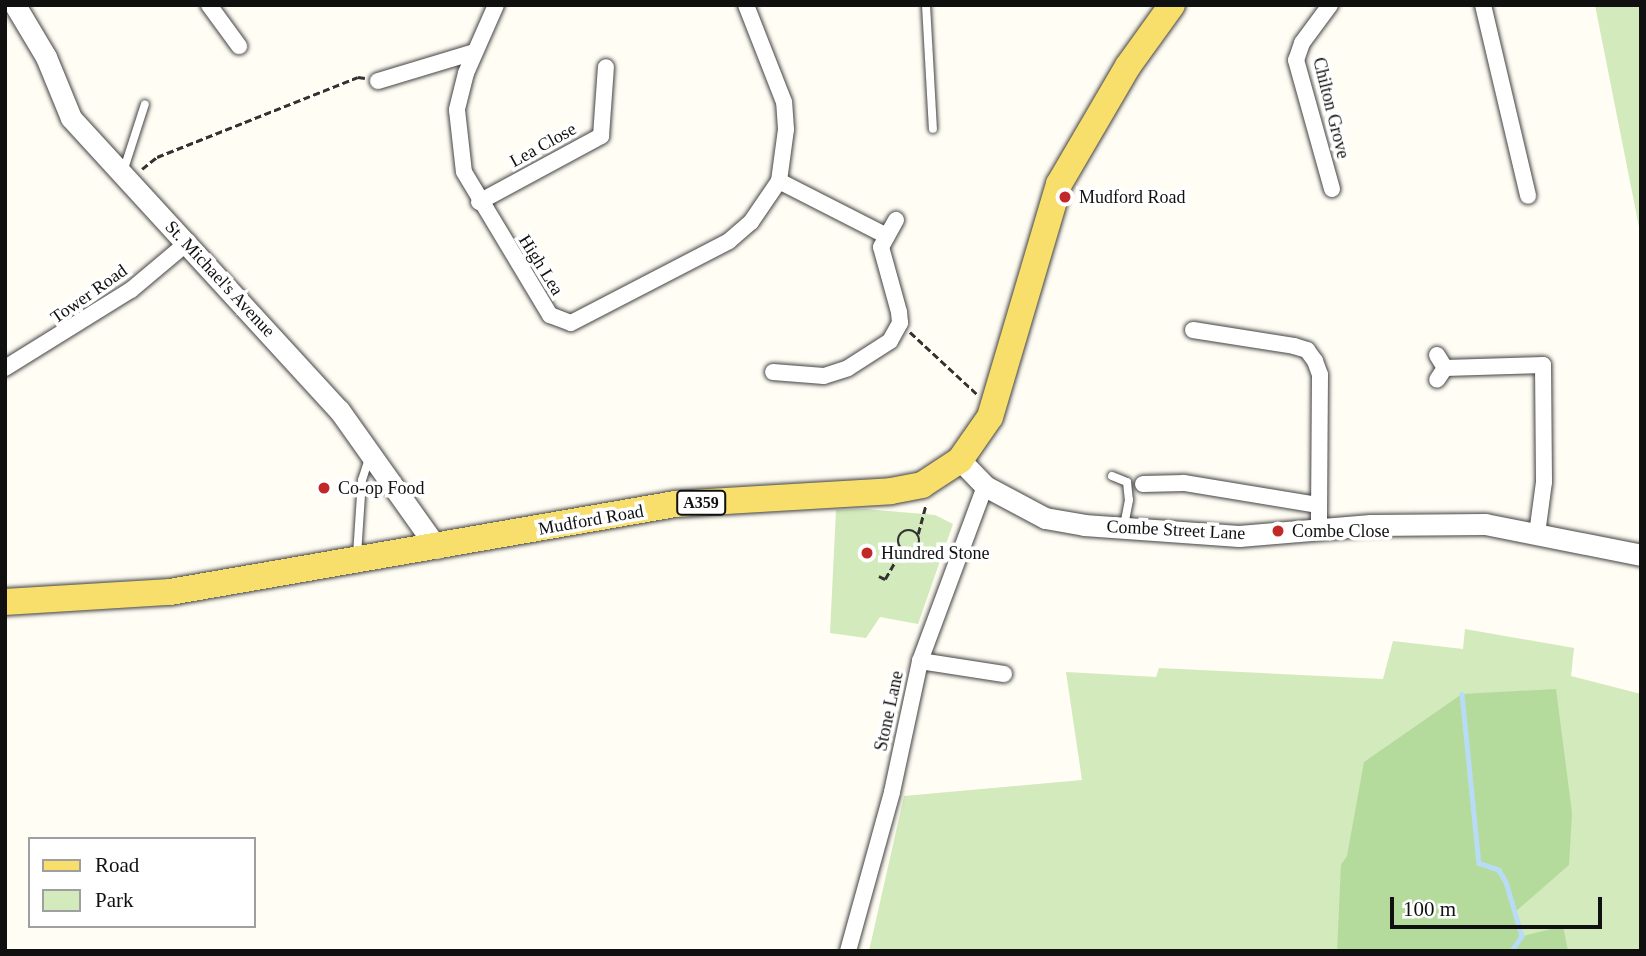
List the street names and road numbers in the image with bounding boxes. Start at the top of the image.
street label: Chilton Grove [1308,55,1354,161]
street label: Lea Close [506,118,580,172]
street label: St. Michael's Avenue [160,216,280,342]
street label: High Lea [514,231,568,299]
street label: Tower Road [47,260,131,328]
road number: A359 [675,490,727,516]
street label: Mudford Road [537,500,645,540]
street label: Combe Street Lane [1106,516,1246,544]
street label: Stone Lane [870,669,908,753]

